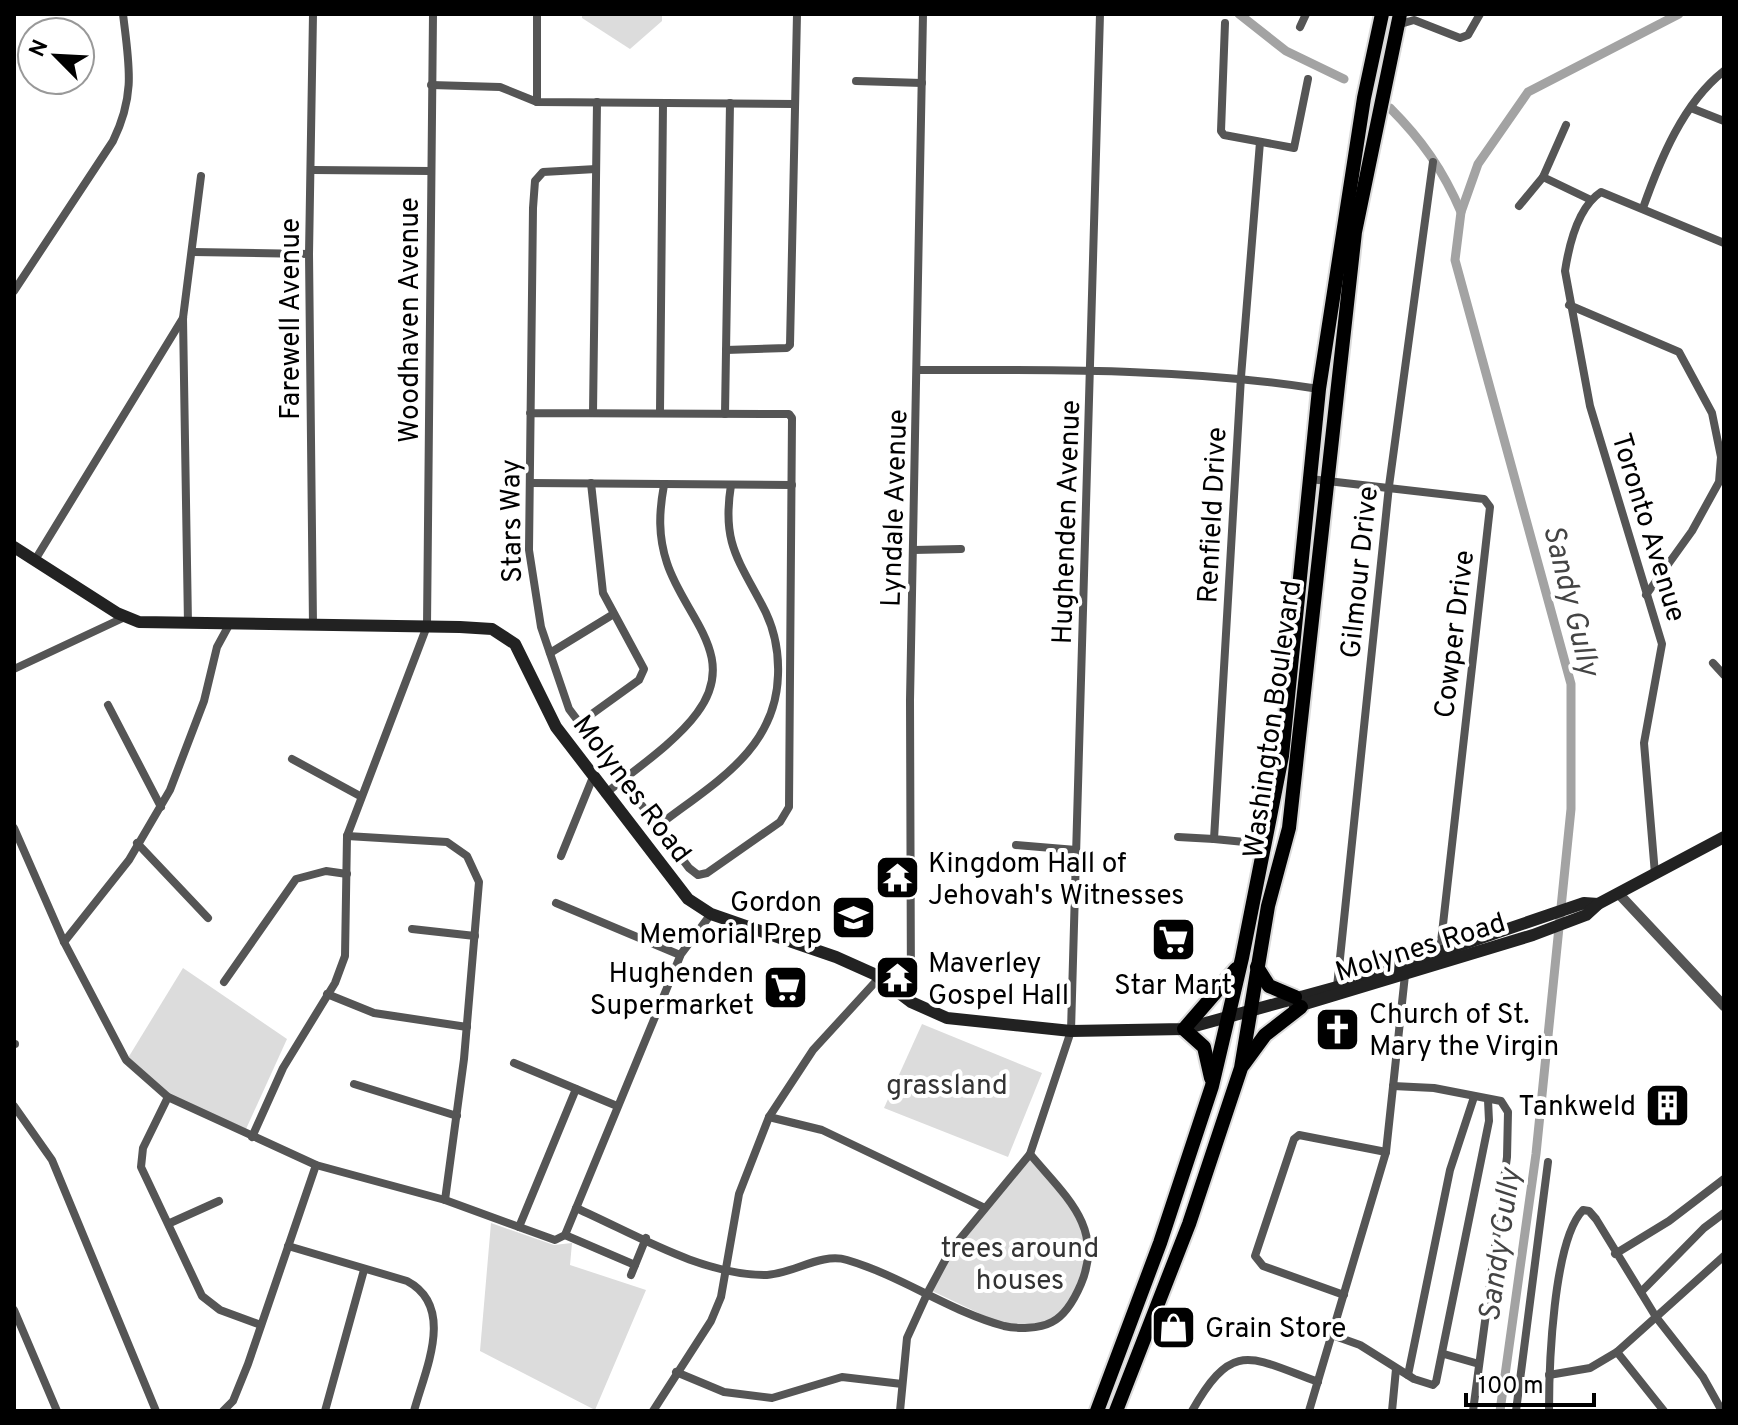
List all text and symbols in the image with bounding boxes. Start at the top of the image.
north arrow [16,16,96,96]
text: N [24,36,56,62]
street label: Woodhaven Avenue [393,197,429,443]
street label: Farewell Avenue [274,218,310,420]
street label: Hughenden Avenue [1046,399,1090,645]
street label: Lyndale Avenue [875,409,917,608]
street label: Renfield Drive [1191,426,1237,604]
street label: Toronto Avenue [1601,429,1693,627]
street label: Stars Way [494,459,532,583]
street label: Gilmour Drive [1334,484,1388,660]
water label: Sandy Gully [1533,521,1607,683]
street label: Cowper Drive [1428,548,1484,720]
street label: Washington Boulevard [1237,578,1311,861]
street label: Molynes Road [563,709,698,871]
place label: Kingdom Hall of Jehovah's Witnesses [928,847,1184,915]
temple icon: Kingdom Hall of Jehovah's Witnesses [873,854,921,902]
place label: Gordon Memorial Prep [639,886,822,954]
school or university icon: Gordon Memorial Prep [829,893,877,941]
street label: Molynes Road [1331,906,1510,992]
supermarket icon: Star Mart [1149,916,1197,964]
place label: Maverley Gospel Hall [928,947,1069,1015]
temple icon: Maverley Gospel Hall [873,954,921,1002]
place label: Hughenden Supermarket [590,957,754,1025]
supermarket icon: Hughenden Supermarket [761,964,809,1012]
place label: Star Mart [1114,969,1232,1005]
place label: Church of St. Mary the Virgin [1369,998,1559,1066]
church icon: Church of St. Mary the Virgin [1314,1005,1362,1053]
park label: grassland [886,1069,1008,1105]
building icon: Tankweld [1643,1081,1691,1129]
place label: Tankweld [1518,1090,1636,1126]
water label: Sandy Gully [1472,1164,1531,1324]
park label: trees around houses [941,1232,1099,1300]
shop icon: Grain Store [1150,1303,1198,1351]
place label: Grain Store [1205,1312,1346,1348]
scale bar [1466,1357,1594,1407]
text: 100 m [1478,1372,1544,1402]

